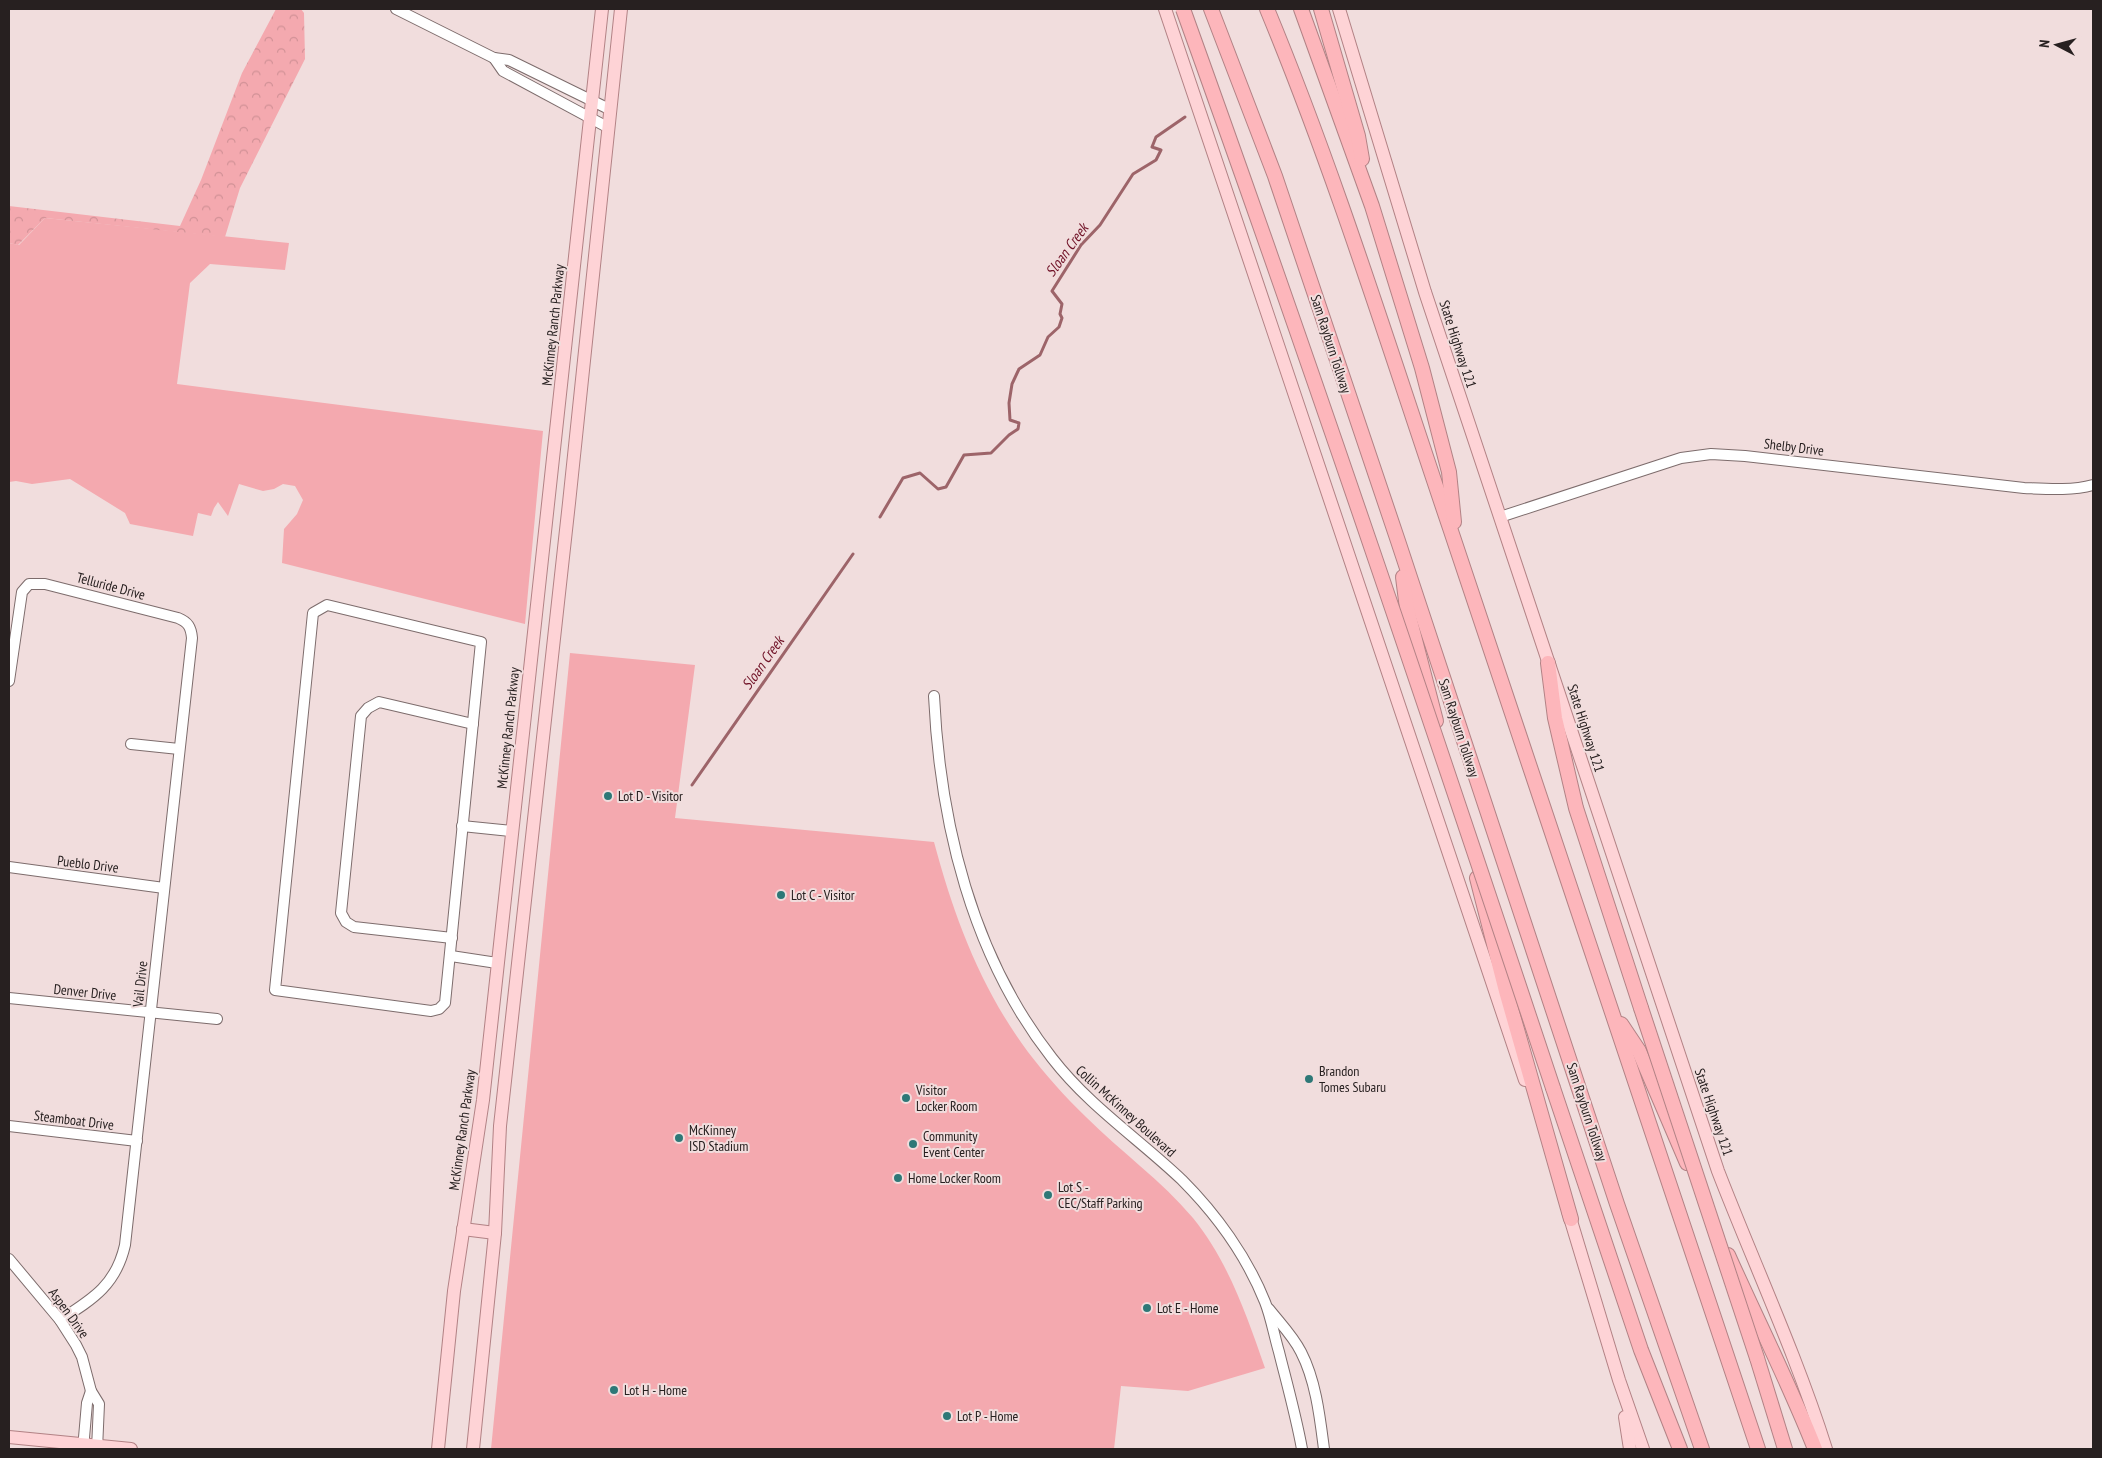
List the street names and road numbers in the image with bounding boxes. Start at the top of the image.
street label: McKinney Ranch Parkway [538,263,568,387]
street label: Sam Rayburn Tollway [1307,292,1356,396]
street label: State Highway 121 [1435,298,1481,390]
street label: Shelby Drive [1763,434,1825,460]
street label: Telluride Drive [75,568,147,604]
street label: McKinney Ranch Parkway [493,666,523,790]
street label: Sam Rayburn Tollway [1435,676,1484,780]
street label: State Highway 121 [1563,682,1609,774]
street label: Pueblo Drive [56,851,120,877]
street label: Vail Drive [129,960,151,1009]
street label: Denver Drive [53,980,117,1004]
street label: Sam Rayburn Tollway [1563,1060,1612,1164]
street label: Collin McKinney Boulevard [1072,1061,1180,1161]
street label: State Highway 121 [1691,1066,1737,1158]
street label: McKinney Ranch Parkway [445,1068,480,1192]
street label: Steamboat Drive [33,1106,115,1134]
street label: Aspen Drive [45,1284,93,1342]

